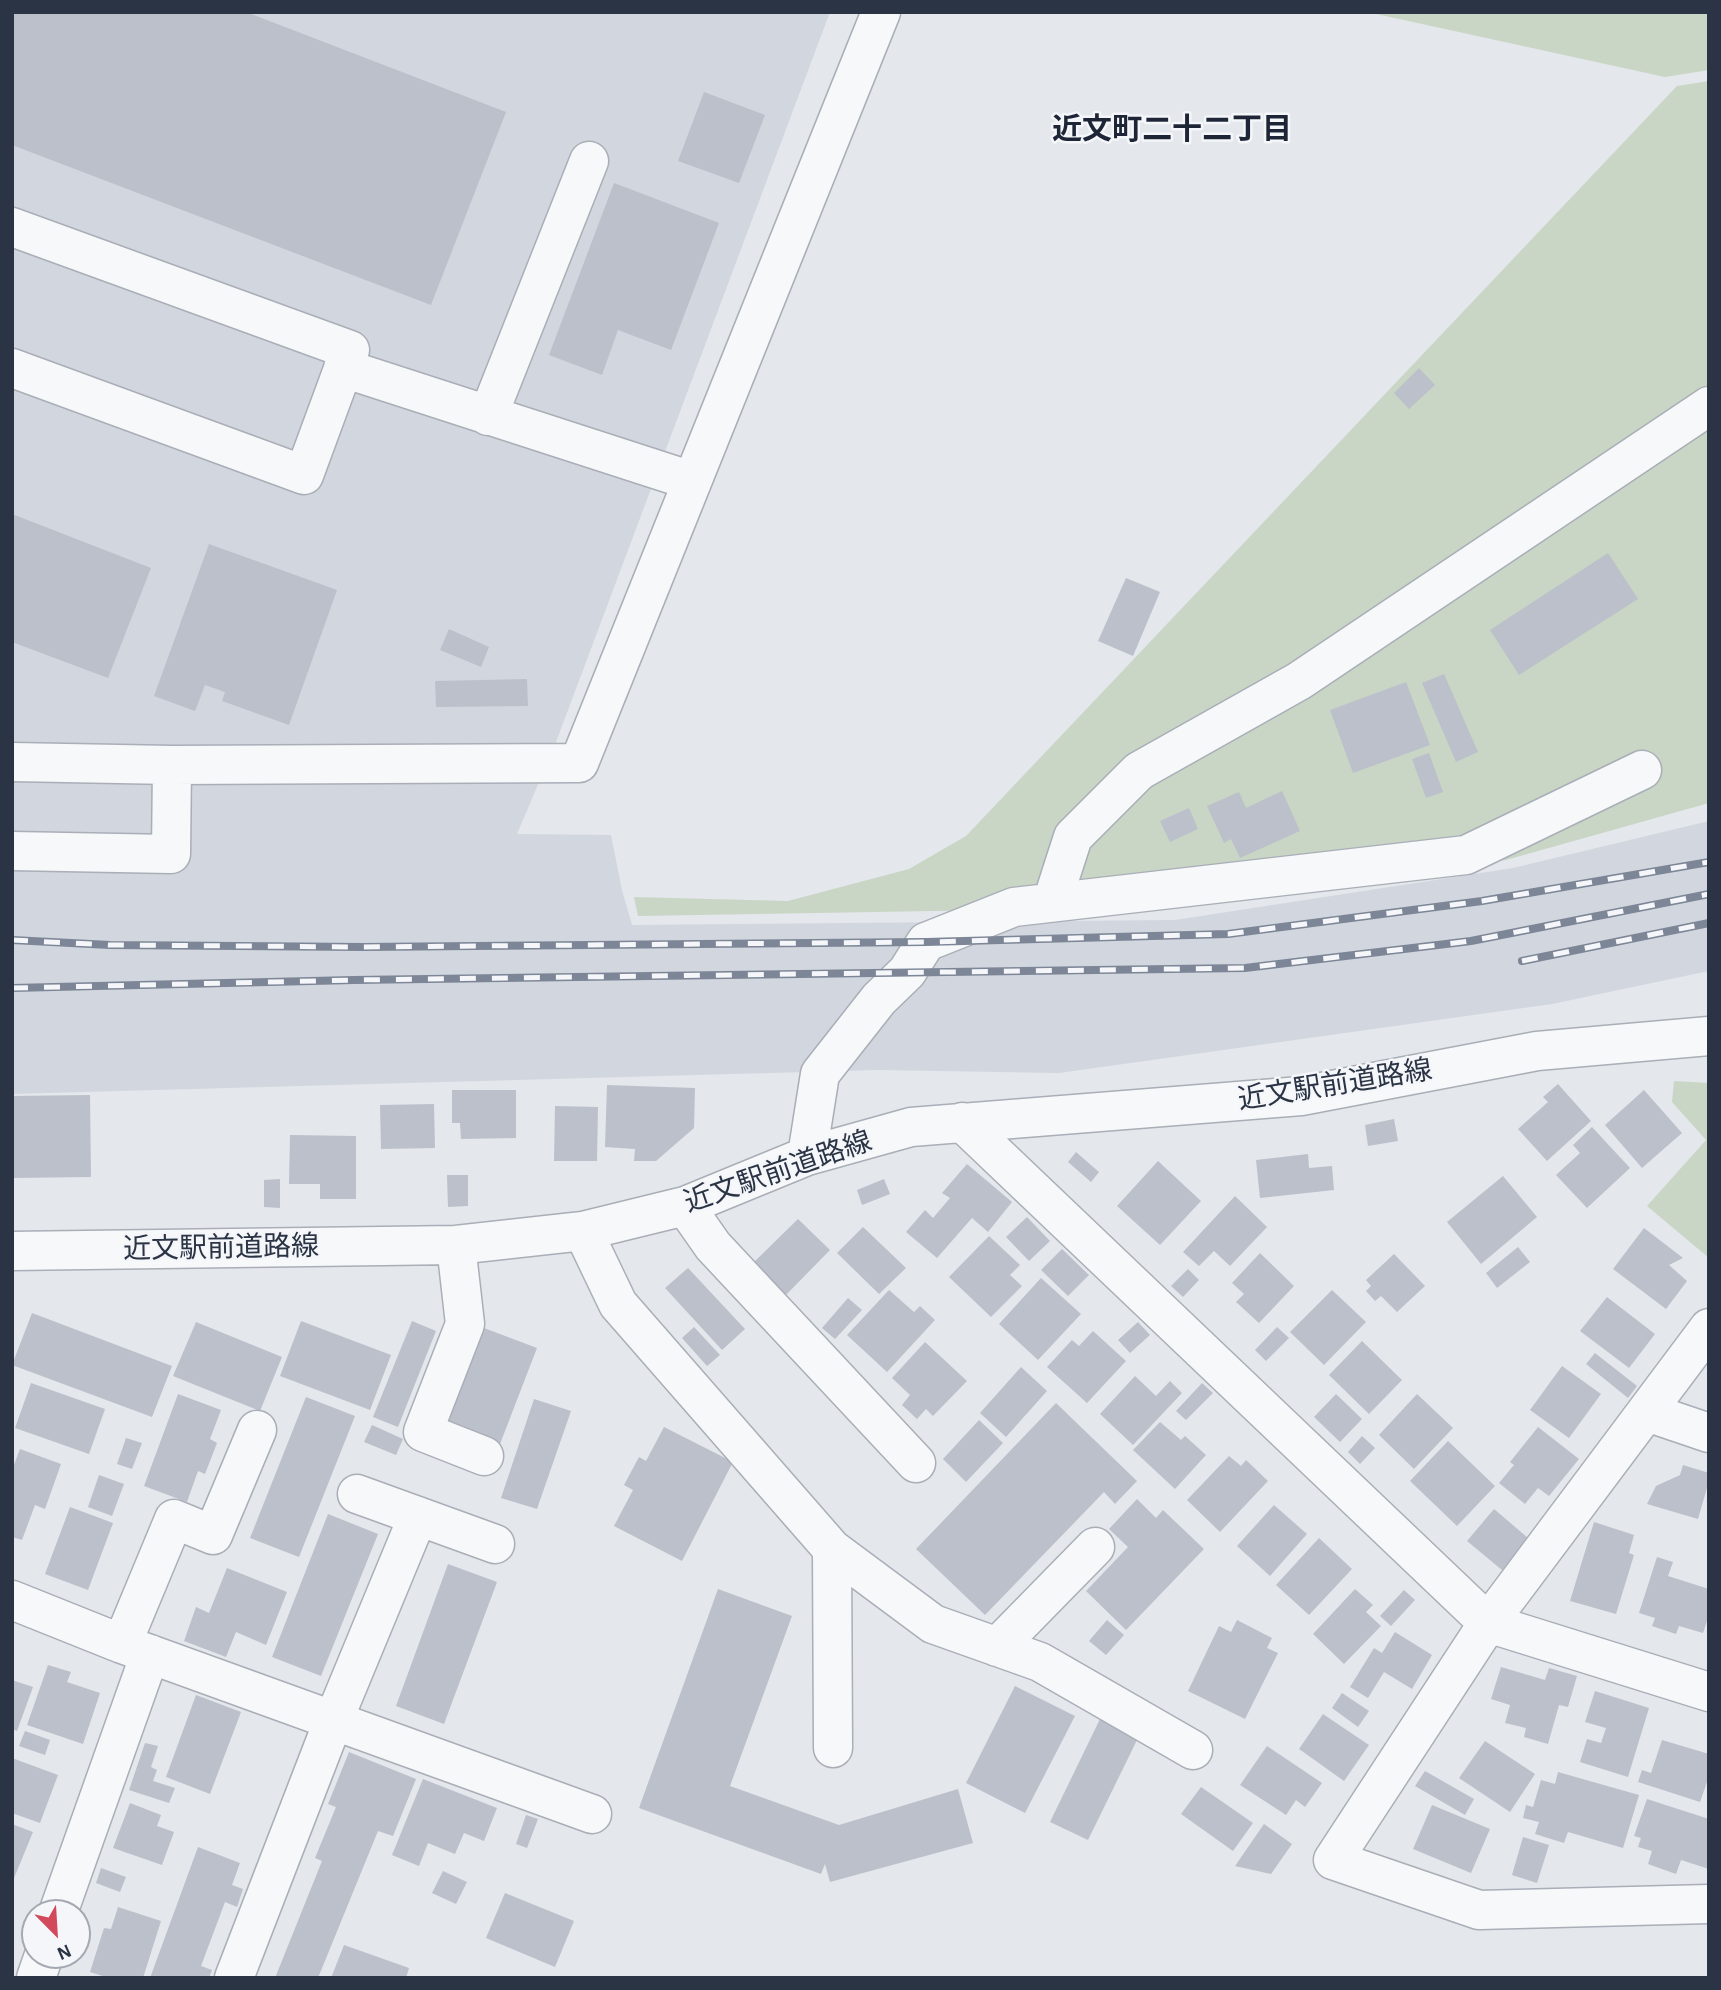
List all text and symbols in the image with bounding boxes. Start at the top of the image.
district label: 近文町二十二丁目 [1052,112,1292,148]
street label: 近文駅前道路線 [1236,1053,1434,1117]
street label: 近文駅前道路線 [680,1124,876,1220]
street label: 近文駅前道路線 [123,1229,319,1267]
north arrow [21,1899,91,1969]
text: N [54,1940,74,1963]

